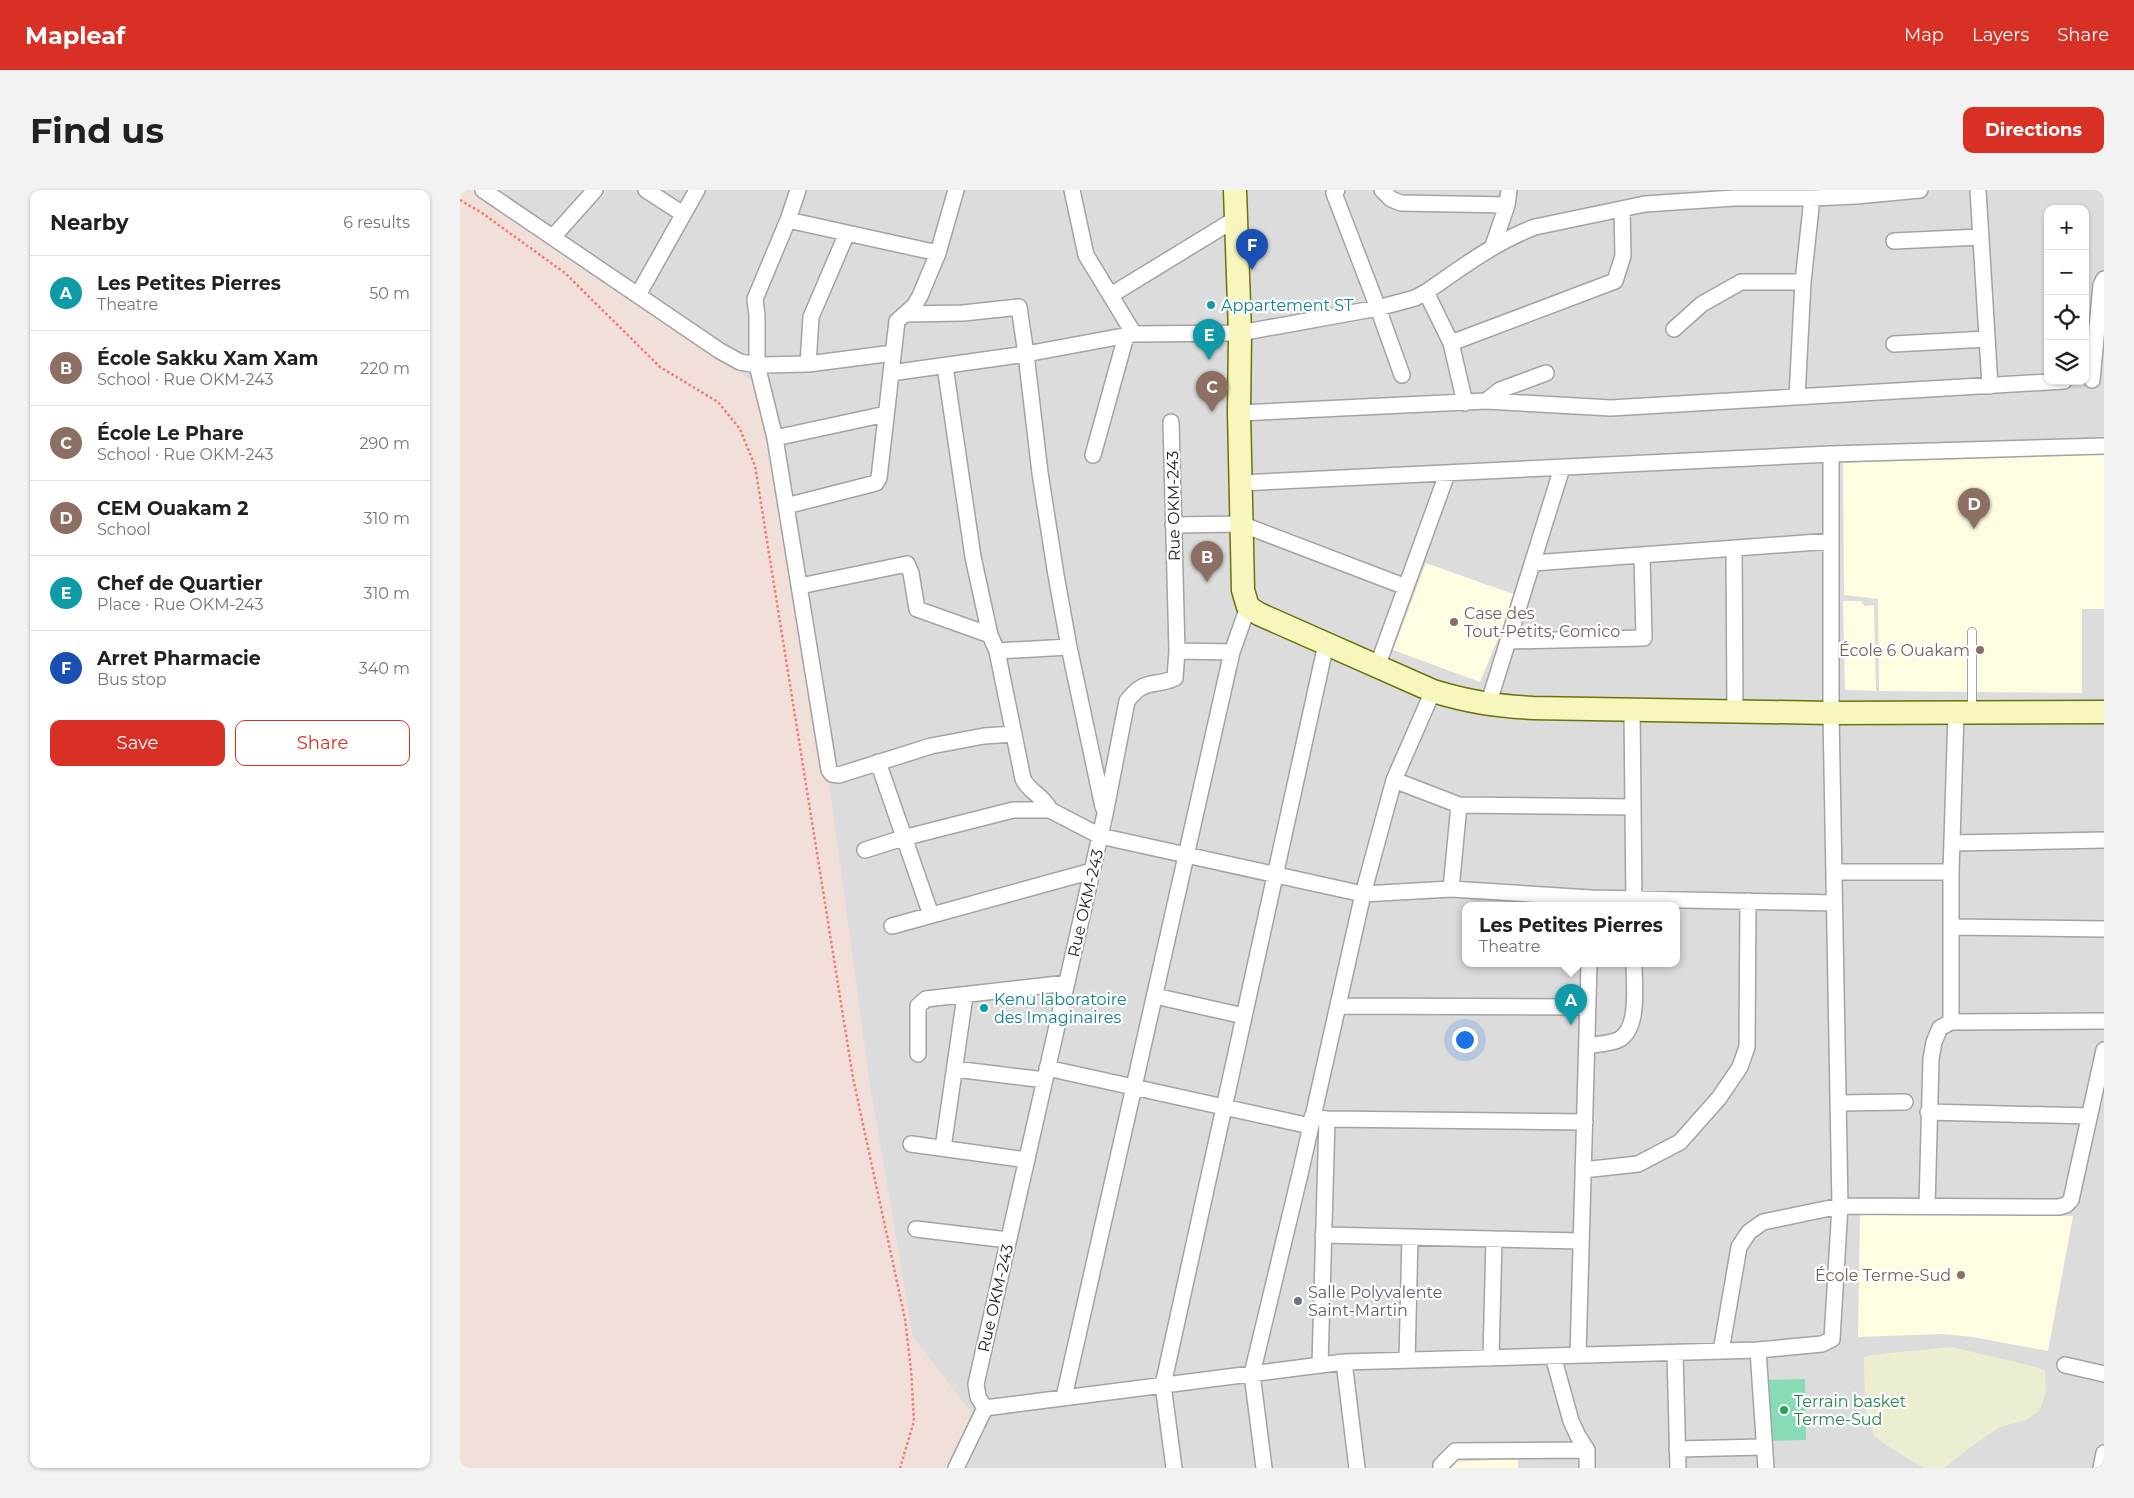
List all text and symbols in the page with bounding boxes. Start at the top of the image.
text: Mapleaf [25,21,125,50]
text: Map [1904,24,1944,46]
text: Layers [1972,24,2029,46]
text: Share [2057,24,2109,46]
button: Directions [1963,107,2104,153]
text: Find us [30,109,164,152]
map controls [2044,205,2089,385]
button: + [2044,205,2089,250]
text: Nearby [50,210,129,235]
text: 6 results [343,213,410,232]
pin: F [1236,229,1268,270]
button: − [2044,250,2089,295]
text: Les Petites Pierres [97,272,281,295]
text: A [60,284,72,303]
text: 50 m [369,284,410,303]
text: Theatre [97,295,158,314]
button: locate [2044,295,2089,340]
place label: Appartement ST [1221,296,1354,315]
marker: Appartement ST [1205,299,1217,311]
pin: E [1193,319,1225,360]
button: layers [2044,340,2089,385]
text: École Sakku Xam Xam [97,347,318,370]
text: B [60,359,72,378]
text: 220 m [360,359,410,378]
text: School · Rue OKM-243 [97,370,274,389]
pin: C [1196,371,1228,412]
text: École Le Phare [97,422,244,445]
text: C [60,434,72,453]
text: 290 m [359,434,410,453]
text: School · Rue OKM-243 [97,445,274,464]
street label: Rue OKM-243 [1163,451,1184,561]
pin: D [1958,488,1990,529]
text: CEM Ouakam 2 [97,497,248,520]
text: D [59,509,73,528]
text: 310 m [363,509,410,528]
text: School [97,520,151,539]
pin: B [1191,541,1223,582]
text: Chef de Quartier [97,572,263,595]
text: E [61,584,71,603]
text: 310 m [363,584,410,603]
text: Place · Rue OKM-243 [97,595,263,614]
place label: Case des Tout-Petits, Comico [1464,604,1620,641]
marker: Case des Tout-Petits, Comico [1448,616,1460,628]
place label: École 6 Ouakam [1839,641,1970,660]
marker: École 6 Ouakam [1974,644,1986,656]
text: Arret Pharmacie [97,647,261,670]
text: F [61,659,71,678]
text: 340 m [359,659,410,678]
text: Bus stop [97,670,167,689]
button: Save [50,720,225,766]
button: Share [235,720,410,766]
street label: Rue OKM-243 [1064,847,1107,959]
popup [1462,902,1680,967]
text: Les Petites Pierres [1479,914,1663,937]
text: Theatre [1479,937,1540,956]
pin: A [1555,984,1587,1025]
place label: Kenu laboratoire des Imaginaires [994,990,1127,1027]
marker: Kenu laboratoire des Imaginaires [978,1002,990,1014]
your location [1452,1027,1478,1053]
street label: Rue OKM-243 [974,1242,1017,1354]
place label: École Terme-Sud [1815,1266,1951,1285]
marker: École Terme-Sud [1955,1269,1967,1281]
place label: Salle Polyvalente Saint-Martin [1308,1283,1442,1320]
marker: Salle Polyvalente Saint-Martin [1292,1295,1304,1307]
place label: Terrain basket Terme-Sud [1794,1392,1907,1429]
marker: Terrain basket Terme-Sud [1778,1404,1790,1416]

